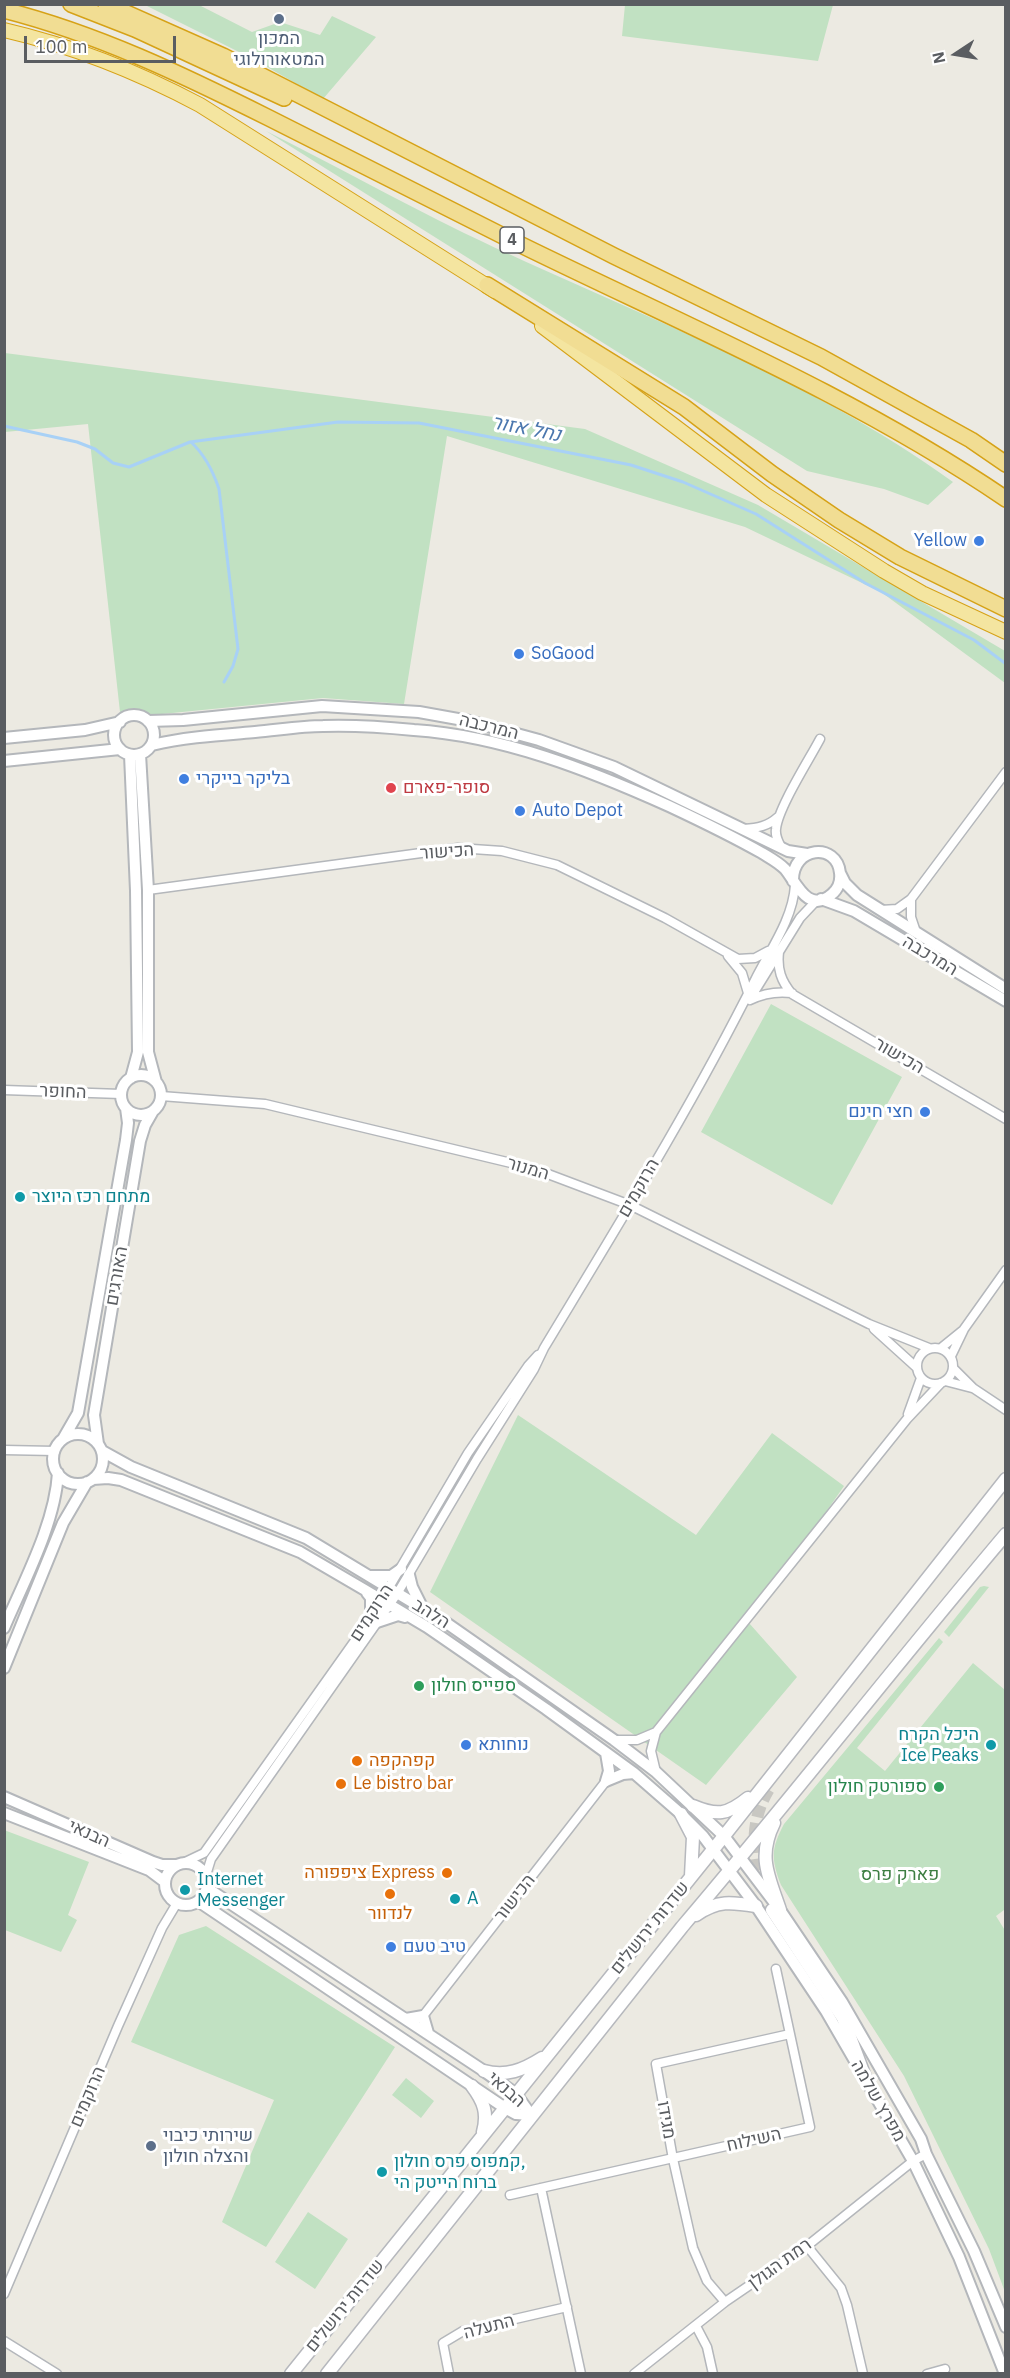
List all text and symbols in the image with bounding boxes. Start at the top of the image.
marker: המכון המטאורולוגי [272,12,286,26]
scale bar [27,24,178,62]
north arrow [926,24,986,84]
place label: המכון המטאורולוגי [233,28,325,70]
text: 100 m [35,35,87,58]
text: N [927,50,949,65]
road number: 4 [500,227,524,253]
water label: נחל אזור [489,411,563,447]
place label: Yellow [914,530,967,552]
marker: Yellow [972,534,986,548]
place label: SoGood [531,643,595,665]
marker: SoGood [512,647,526,661]
street label: המרכבה [457,709,521,745]
place label: בליקר בייקרי [196,768,290,790]
marker: בליקר בייקרי [177,772,191,786]
place label: סופר-פארם [403,777,490,799]
marker: סופר-פארם [384,781,398,795]
place label: Auto Depot [532,800,623,822]
marker: Auto Depot [513,804,527,818]
street label: הכישור [419,839,475,865]
street label: המרכבה [898,931,962,981]
street label: הכישור [870,1033,928,1079]
street label: החופר [39,1080,87,1104]
place label: חצי חינם [848,1101,913,1123]
marker: חצי חינם [918,1105,932,1119]
street label: המנור [505,1153,551,1185]
street label: הרוקמים [614,1155,664,1221]
place label: מתחם רכז היוצר [32,1186,150,1208]
marker: מתחם רכז היוצר [13,1190,27,1204]
street label: האורגים [101,1245,133,1307]
street label: הרוקמים [345,1580,399,1646]
street label: הלהב [408,1594,454,1634]
place label: ספייס חולון [431,1675,516,1697]
marker: ספייס חולון [412,1679,426,1693]
place label: היכל הקרח Ice Peaks [898,1724,979,1766]
place label: נוחותא [478,1734,529,1756]
marker: נוחותא [459,1738,473,1752]
marker: היכל הקרח Ice Peaks [984,1738,998,1752]
place label: קפהקפה [369,1750,435,1772]
marker: קפהקפה [350,1754,364,1768]
place label: Le bistro bar [353,1773,453,1795]
place label: ספורטק חולון [828,1776,927,1798]
marker: Le bistro bar [334,1777,348,1791]
marker: ספורטק חולון [932,1780,946,1794]
street label: הבנאי [65,1815,113,1853]
place label: ציפפורה Express [304,1862,435,1884]
park label: פארק פרס [861,1864,939,1886]
marker: ציפפורה Express [440,1866,454,1880]
place label: Internet Messenger [197,1869,285,1912]
street label: הכישור [490,1870,540,1926]
street label: שדרות ירושלים [606,1877,694,1979]
marker: Internet Messenger [178,1883,192,1897]
marker: לנדוור [383,1887,397,1901]
place label: A [467,1888,479,1910]
marker: A [448,1892,462,1906]
place label: לנדוור [368,1903,412,1925]
place label: טיב טעם [403,1936,466,1958]
marker: טיב טעם [384,1940,398,1954]
street label: מפרץ שלמה [846,2056,910,2146]
street label: הרוקמים [66,2063,110,2131]
street label: הבנאי [482,2068,530,2112]
street label: מגידו [652,2099,680,2141]
street label: השילוח [724,2123,784,2157]
place label: שירותי כיבוי והצלה חולון [163,2125,253,2168]
marker: שירותי כיבוי והצלה חולון [144,2139,158,2153]
place label: קמפוס פרס חולון, ברוח הייטק הי [394,2151,526,2194]
marker: קמפוס פרס חולון, ברוח הייטק הי [375,2165,389,2179]
street label: רמת הגולן [744,2234,816,2294]
street label: שדרות ירושלים [301,2255,389,2357]
street label: התעלה [461,2310,517,2344]

